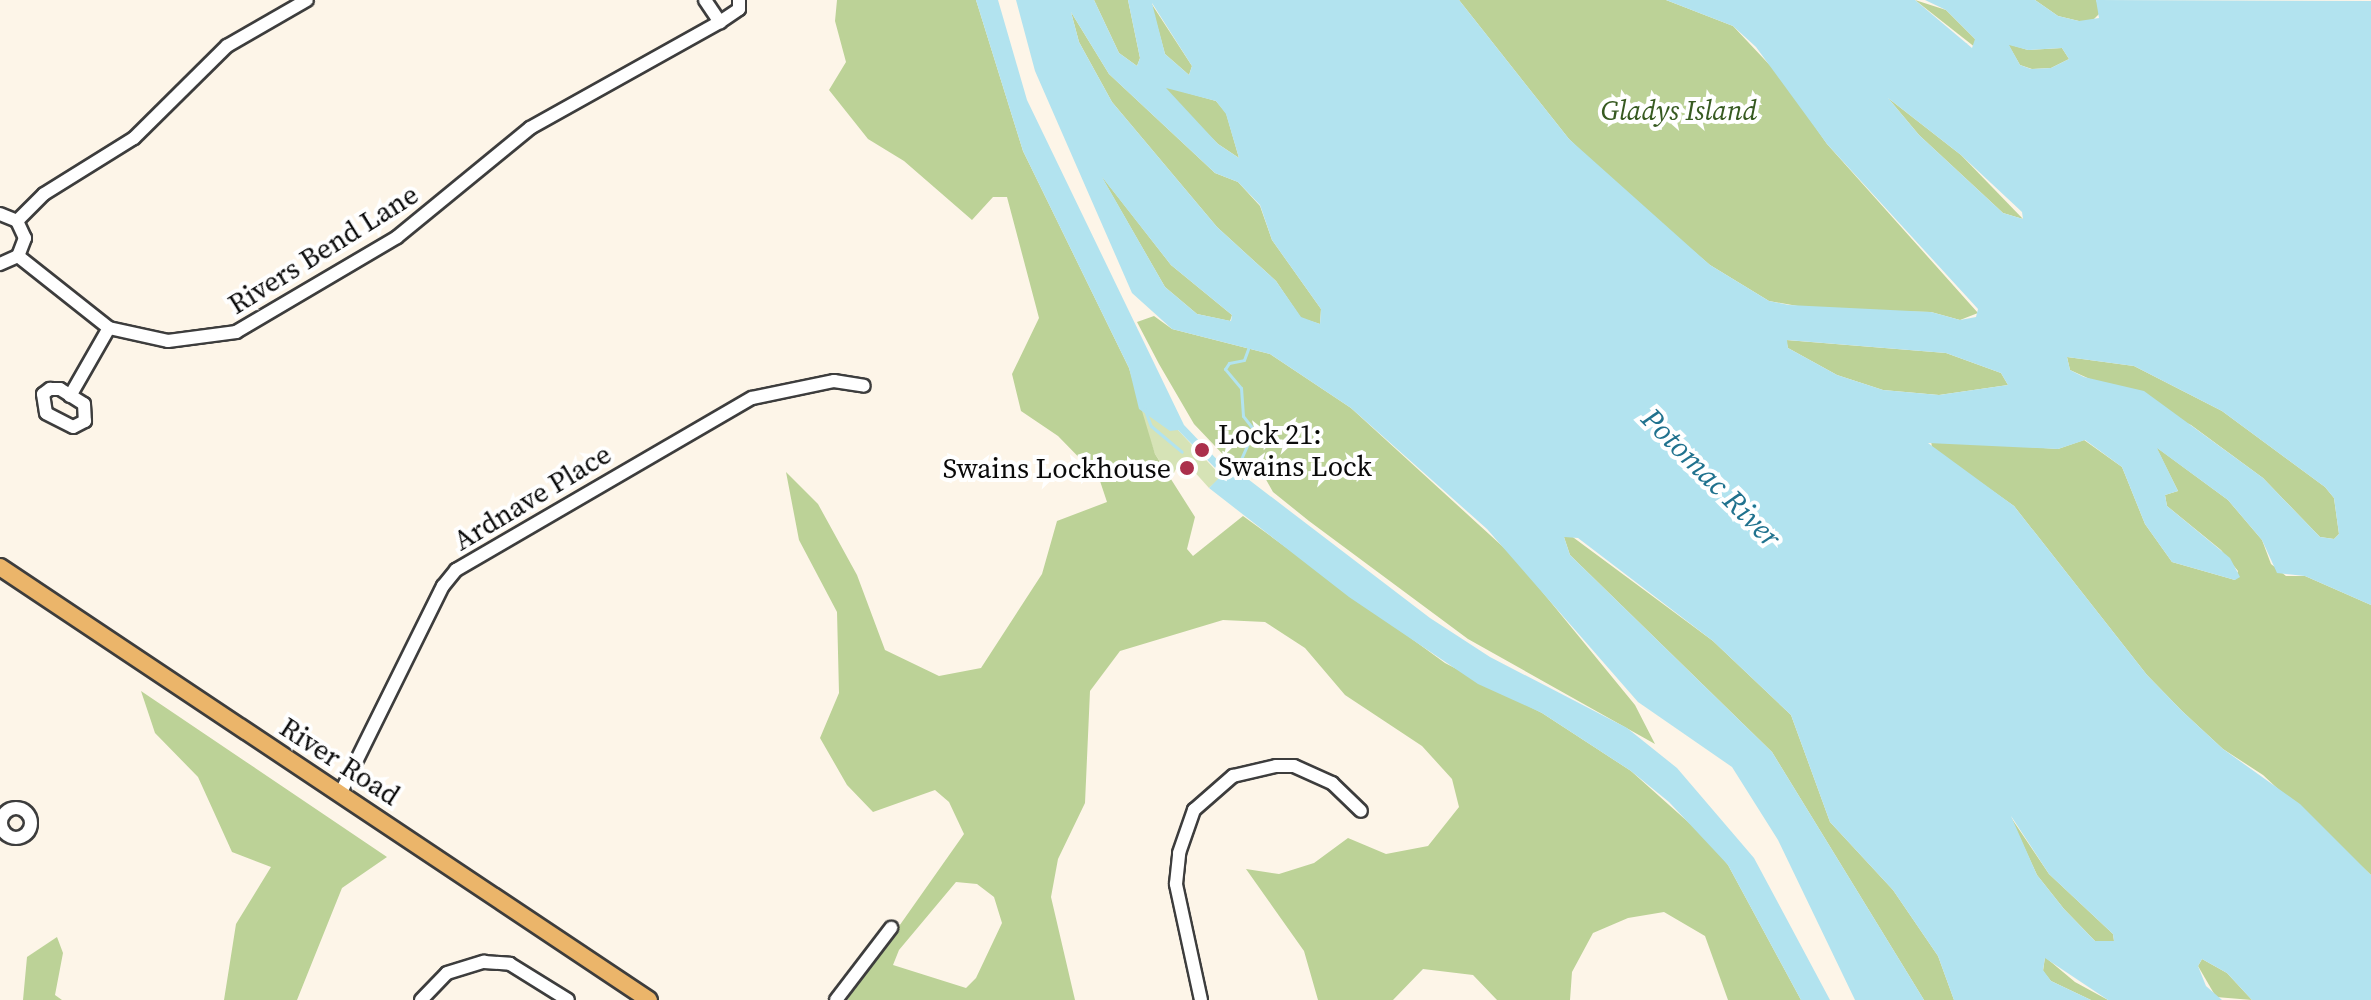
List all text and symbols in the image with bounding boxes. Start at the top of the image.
park label: Gladys Island [1601,93,1757,127]
street label: Rivers Bend Lane [222,177,424,321]
water label: Potomac River [1634,401,1788,555]
place label: Lock 21: Swains Lock [1218,417,1372,483]
street label: Ardnave Place [447,437,617,557]
marker: Lock 21: Swains Lock [1193,441,1211,459]
place label: Swains Lockhouse [943,451,1171,485]
marker: Swains Lockhouse [1178,459,1196,477]
street label: River Road [274,710,406,812]

